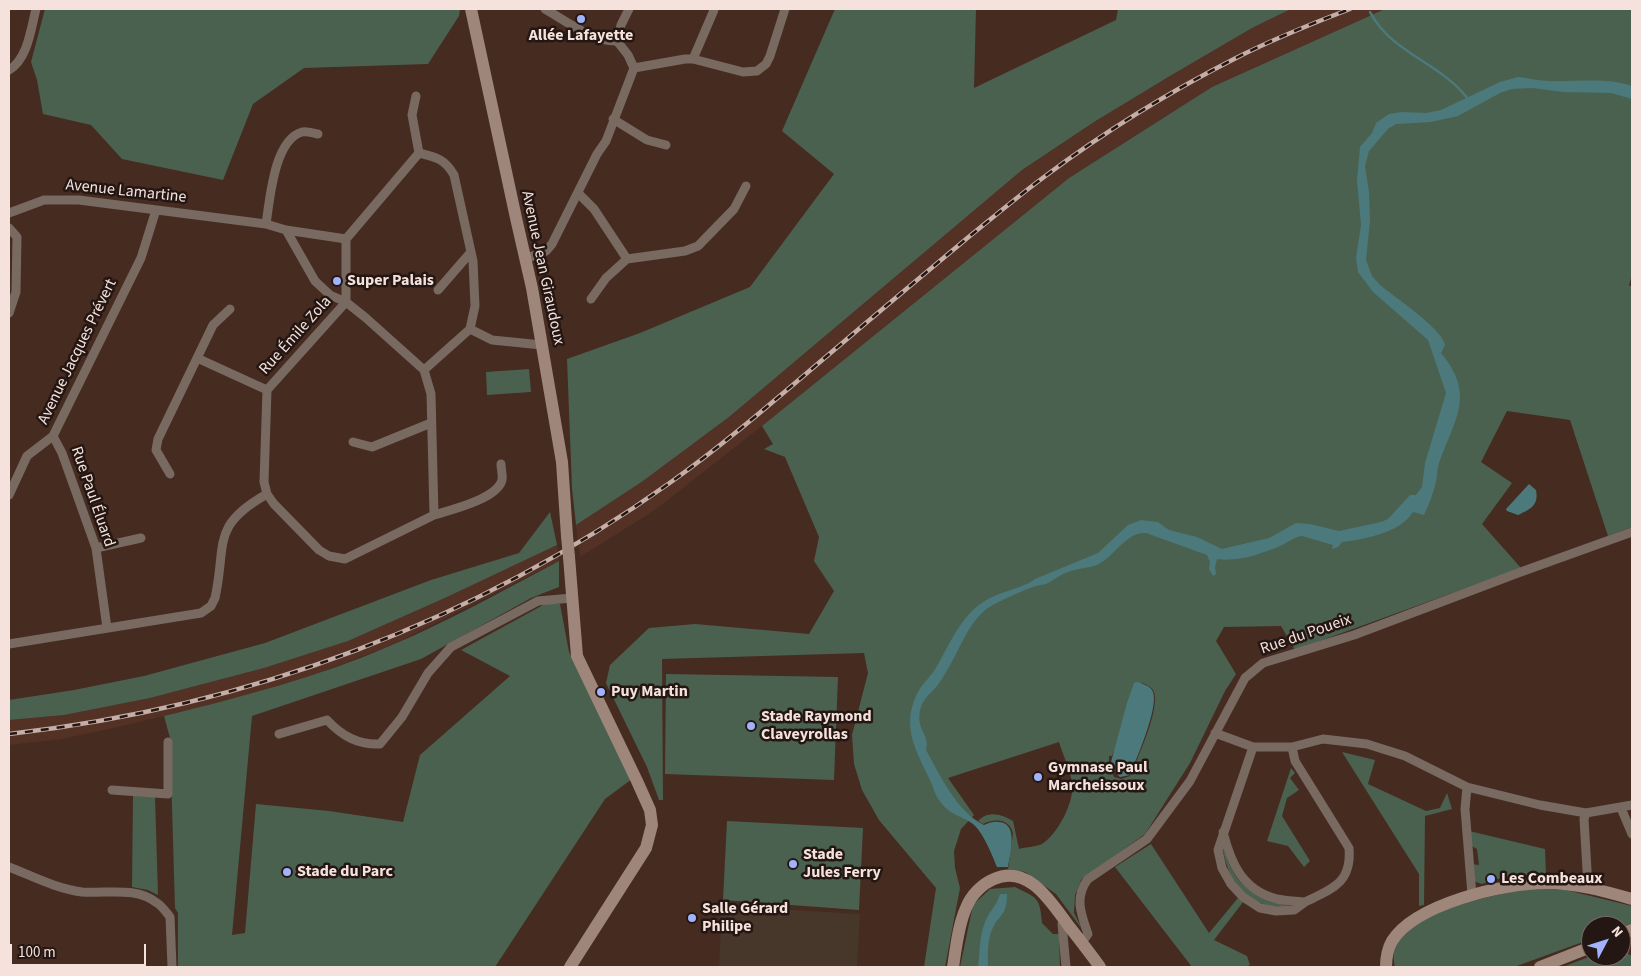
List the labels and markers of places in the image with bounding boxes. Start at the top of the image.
marker: Allée Lafayette [575,13,587,25]
place label: Allée Lafayette [529,26,633,46]
place label: Super Palais [347,271,434,291]
marker: Super Palais [331,275,343,287]
place label: Puy Martin [611,682,688,702]
marker: Puy Martin [595,686,607,698]
place label: Stade Raymond Claveyrollas [761,707,872,745]
marker: Stade Raymond Claveyrollas [745,720,757,732]
place label: Gymnase Paul Marcheissoux [1048,758,1148,796]
marker: Gymnase Paul Marcheissoux [1032,771,1044,783]
place label: Stade Jules Ferry [803,845,881,883]
marker: Stade Jules Ferry [787,858,799,870]
place label: Stade du Parc [297,862,393,882]
marker: Stade du Parc [281,866,293,878]
place label: Les Combeaux [1501,869,1603,889]
marker: Les Combeaux [1485,873,1497,885]
place label: Salle Gérard Philipe [702,899,788,937]
marker: Salle Gérard Philipe [686,912,698,924]

